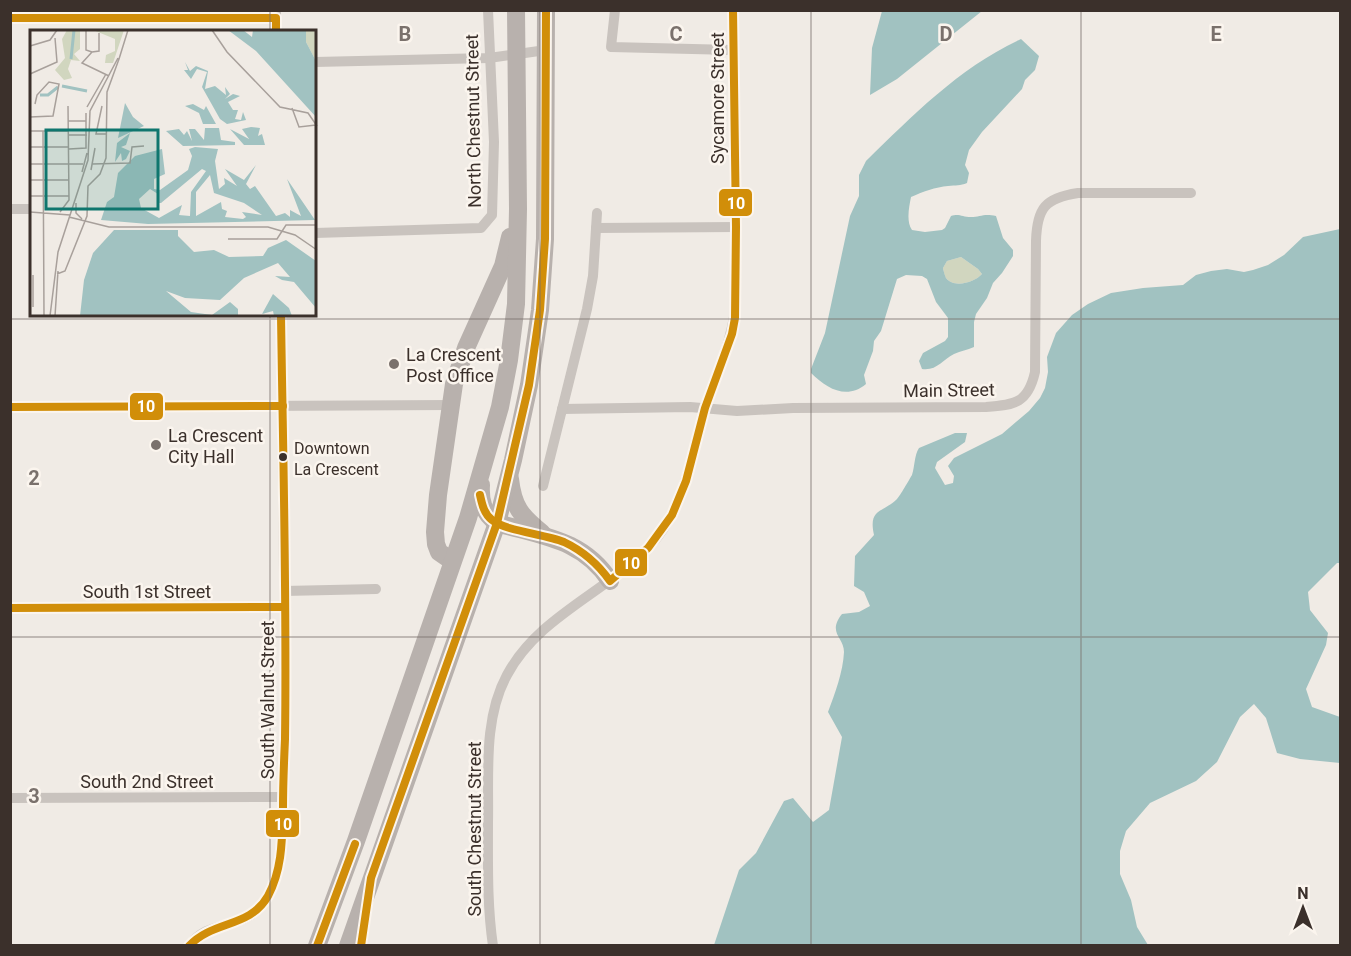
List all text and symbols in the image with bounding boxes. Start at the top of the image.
text: B [399,22,411,46]
text: C [669,22,683,46]
text: D [940,22,953,46]
text: E [1210,22,1222,46]
inset map [30,30,316,316]
street label: Sycamore Street [707,32,728,164]
street label: North Chestnut Street [461,34,485,208]
line badge: 10 [718,188,753,217]
text: 10 [727,194,745,213]
place label: La Crescent Post Office [406,344,501,386]
marker: La Crescent Post Office [387,357,401,371]
street label: Main Street [903,379,995,401]
line badge: 10 [129,392,164,421]
text: 10 [137,397,155,416]
place label: La Crescent City Hall [168,425,263,467]
marker: La Crescent City Hall [149,438,163,452]
place label: Downtown La Crescent [294,439,379,479]
marker: Downtown La Crescent [277,451,289,463]
text: 2 [28,466,40,490]
line badge: 10 [614,548,648,577]
text: 10 [622,554,640,573]
street label: South 1st Street [83,581,211,602]
street label: South Walnut Street [257,621,278,779]
street label: South Chestnut Street [464,741,485,917]
street label: South 2nd Street [80,771,214,792]
text: 3 [28,784,40,808]
line badge: 10 [265,809,300,838]
text: 10 [274,815,292,834]
north arrow [1273,878,1333,938]
text: N [1297,884,1309,903]

